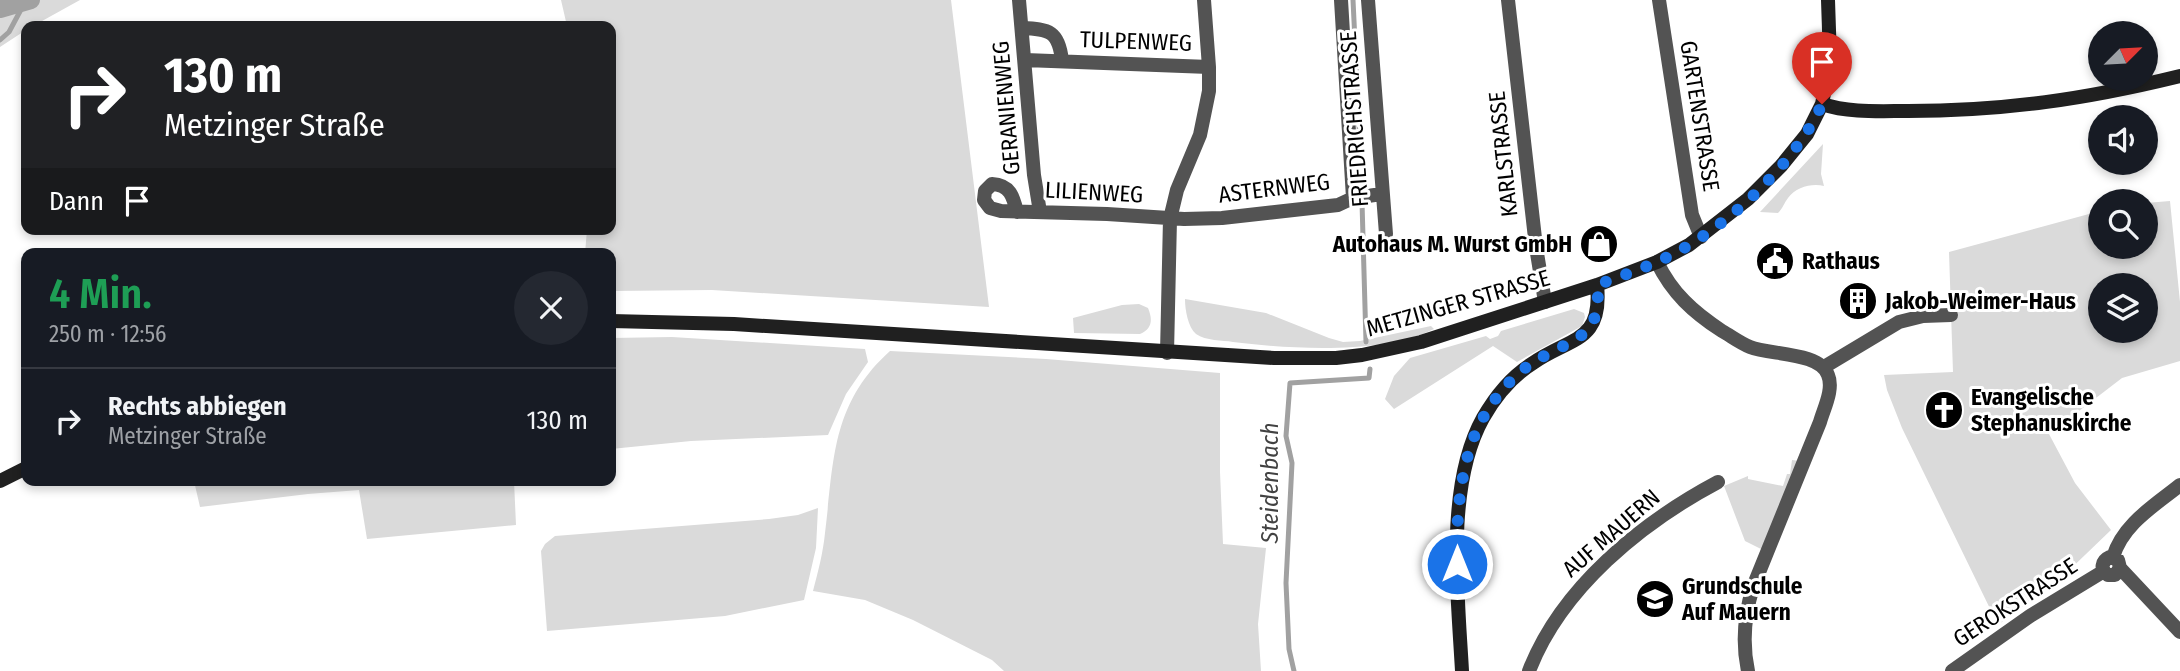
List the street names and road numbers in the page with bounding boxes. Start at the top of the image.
street label: TULPENWEG [1080,25,1192,57]
street label: FRIEDRICHSTRASSE [1334,30,1374,208]
street label: GARTENSTRASSE [1674,39,1726,193]
street label: GERANIENWEG [986,40,1026,176]
street label: KARLSTRASSE [1482,90,1524,218]
street label: ASTERNWEG [1217,167,1331,209]
street label: LILIENWEG [1044,175,1144,209]
street label: METZINGER STRASSE [1363,263,1553,343]
street label: AUF MAUERN [1557,483,1665,583]
street label: GEROKSTRASSE [1948,552,2082,652]

